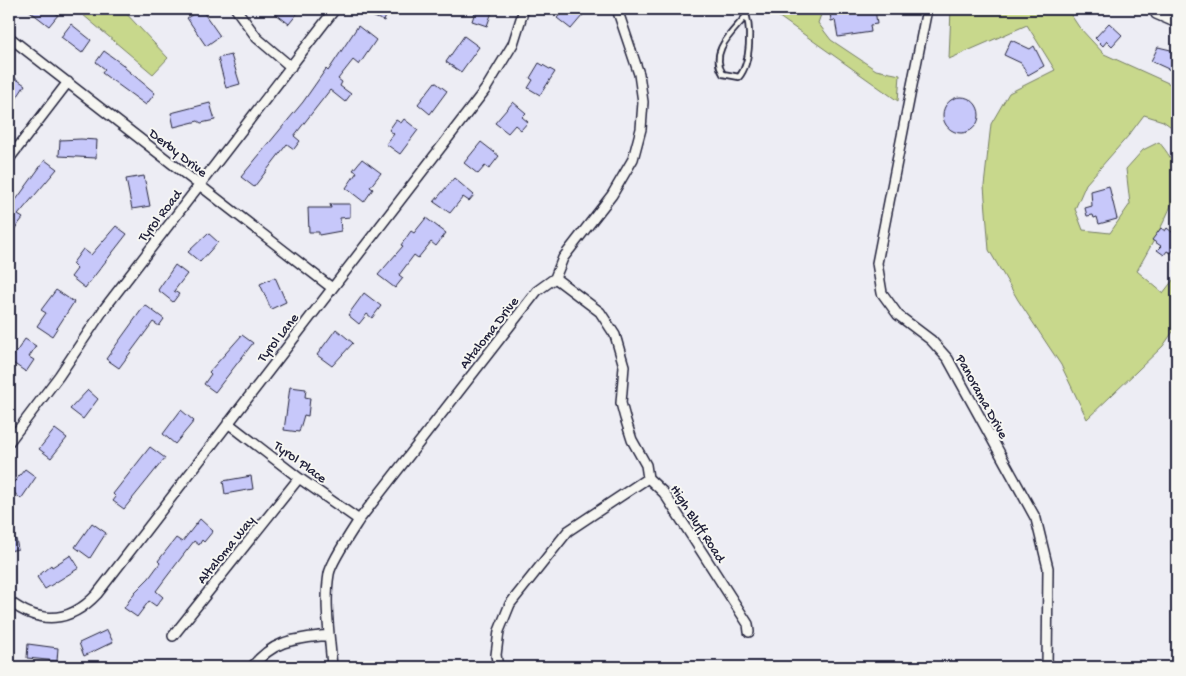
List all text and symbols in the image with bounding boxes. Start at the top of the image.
street label: Derby Drive [144,125,211,183]
street label: Tyrol Road [135,186,188,247]
street label: Altaloma Drive [457,294,524,373]
street label: Tyrol Lane [254,310,304,367]
street label: Panorama Drive [950,351,1011,443]
street label: Tyrol Place [269,437,330,488]
street label: High Bluff Road [666,482,729,568]
street label: Altaloma Way [194,513,260,588]

